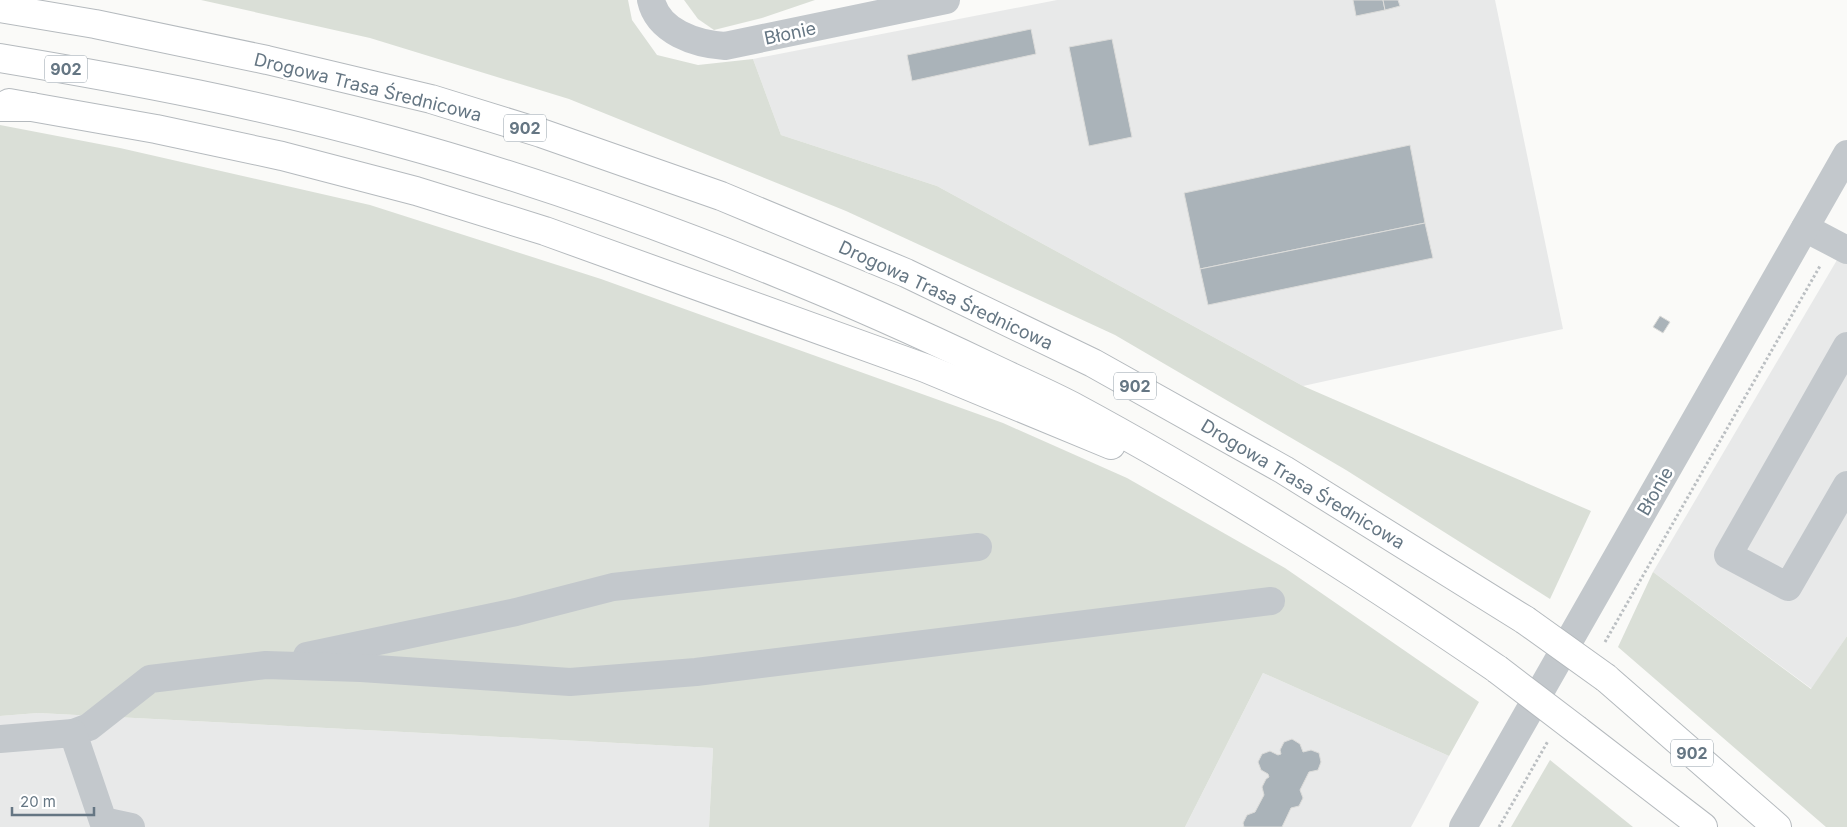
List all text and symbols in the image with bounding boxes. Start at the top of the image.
street label: Błonie [762,17,818,49]
street label: Drogowa Trasa Średnicowa [252,48,484,125]
road number: 902 [45,56,87,82]
road number: 902 [504,115,546,142]
street label: Drogowa Trasa Średnicowa [836,235,1057,354]
road number: 902 [1114,372,1156,400]
street label: Drogowa Trasa Średnicowa [1197,414,1409,553]
street label: Błonie [1633,463,1677,519]
road number: 902 [1671,740,1713,766]
scale bar [12,784,95,816]
text: 20 m [20,792,56,811]

